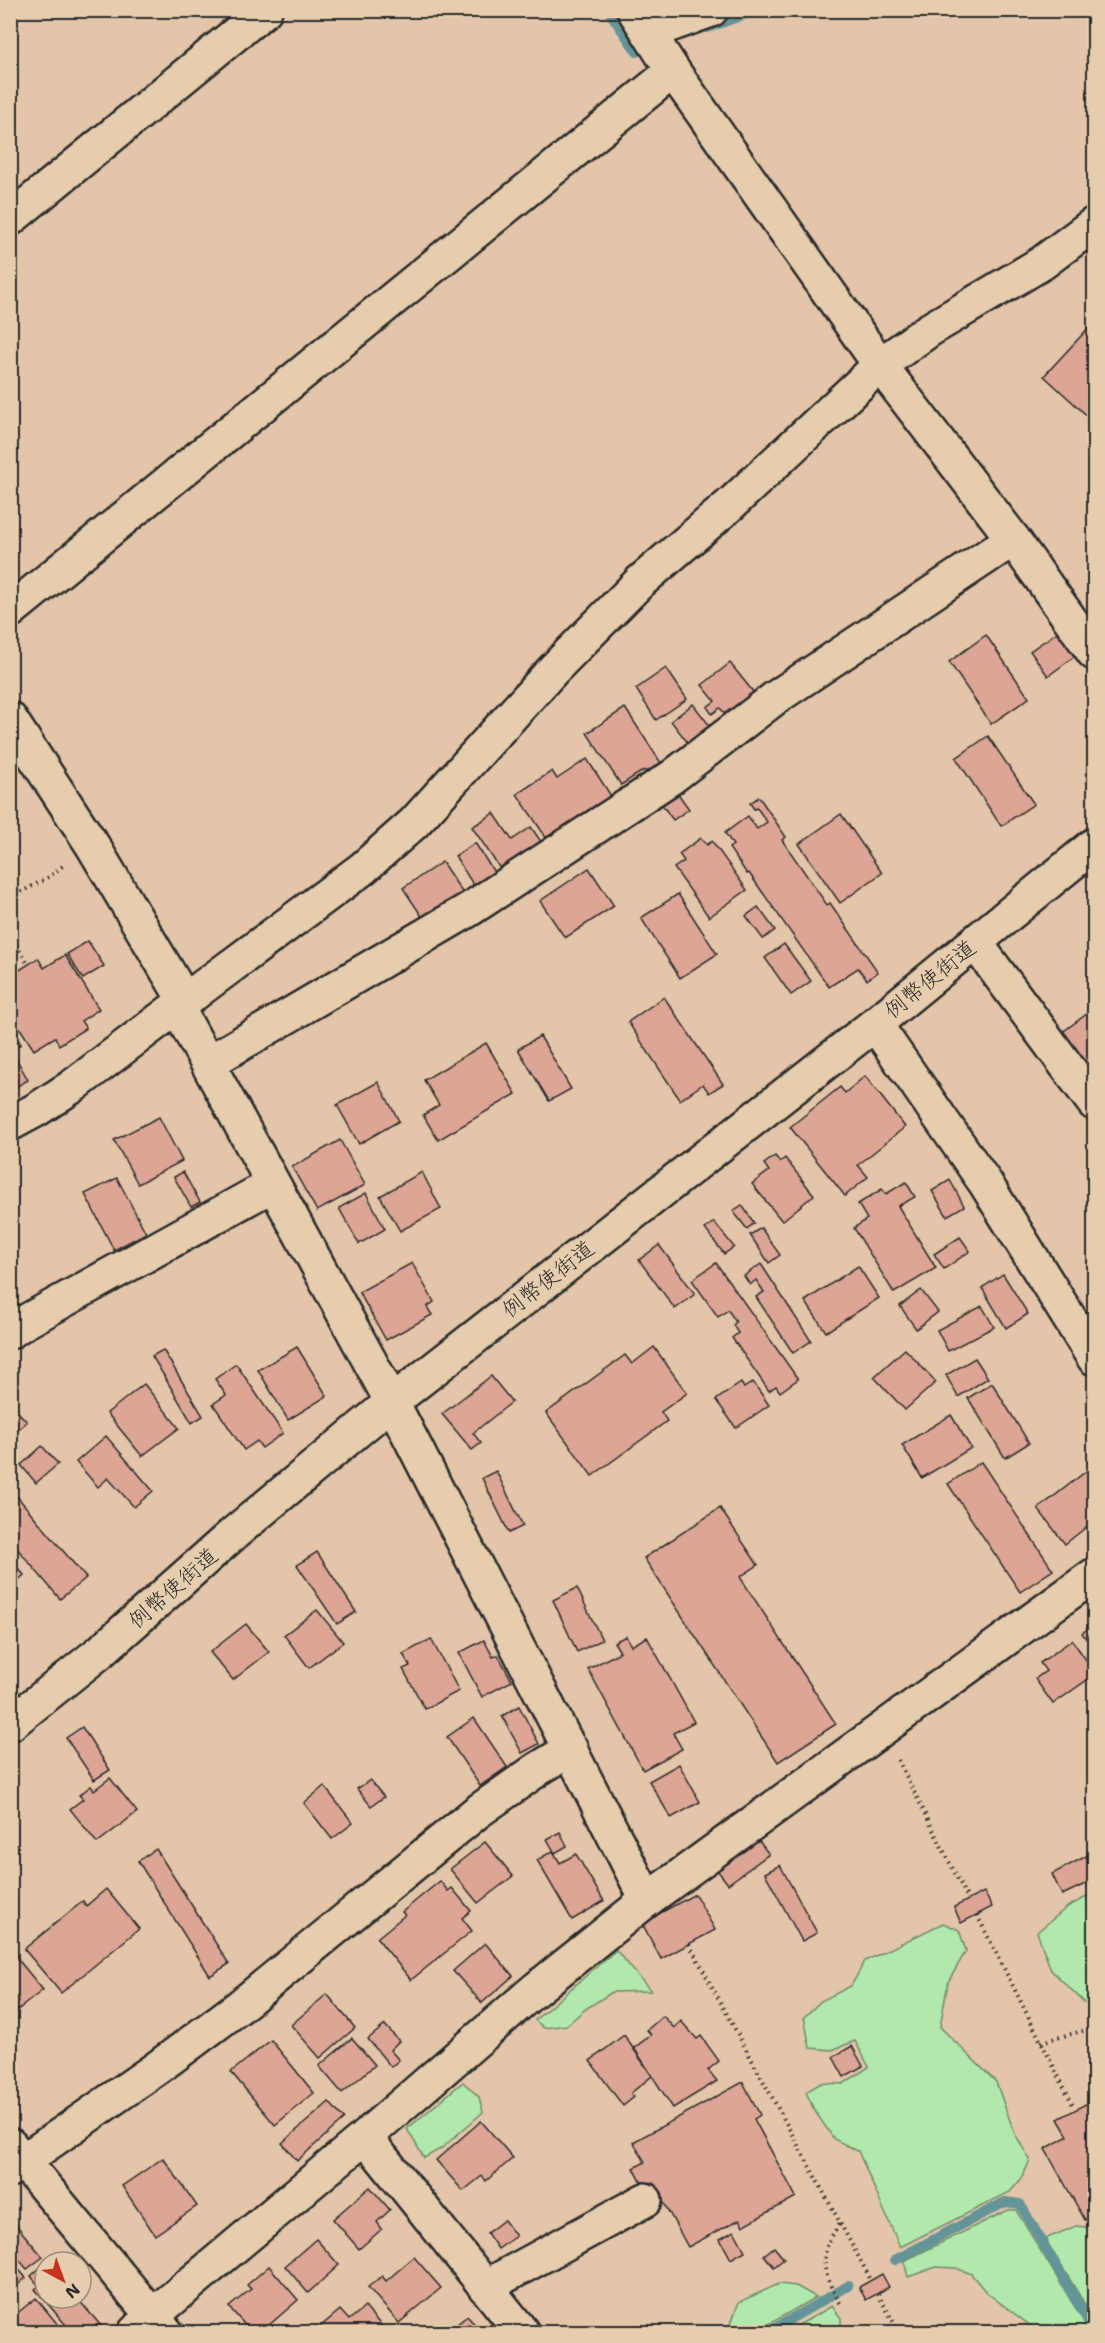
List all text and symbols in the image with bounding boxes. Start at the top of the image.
street label: 例幣使街道 [878,933,982,1025]
street label: 例幣使街道 [496,1234,600,1324]
street label: 例幣使街道 [122,1541,224,1635]
north arrow [33,2250,93,2310]
text: N [61,2279,84,2303]

